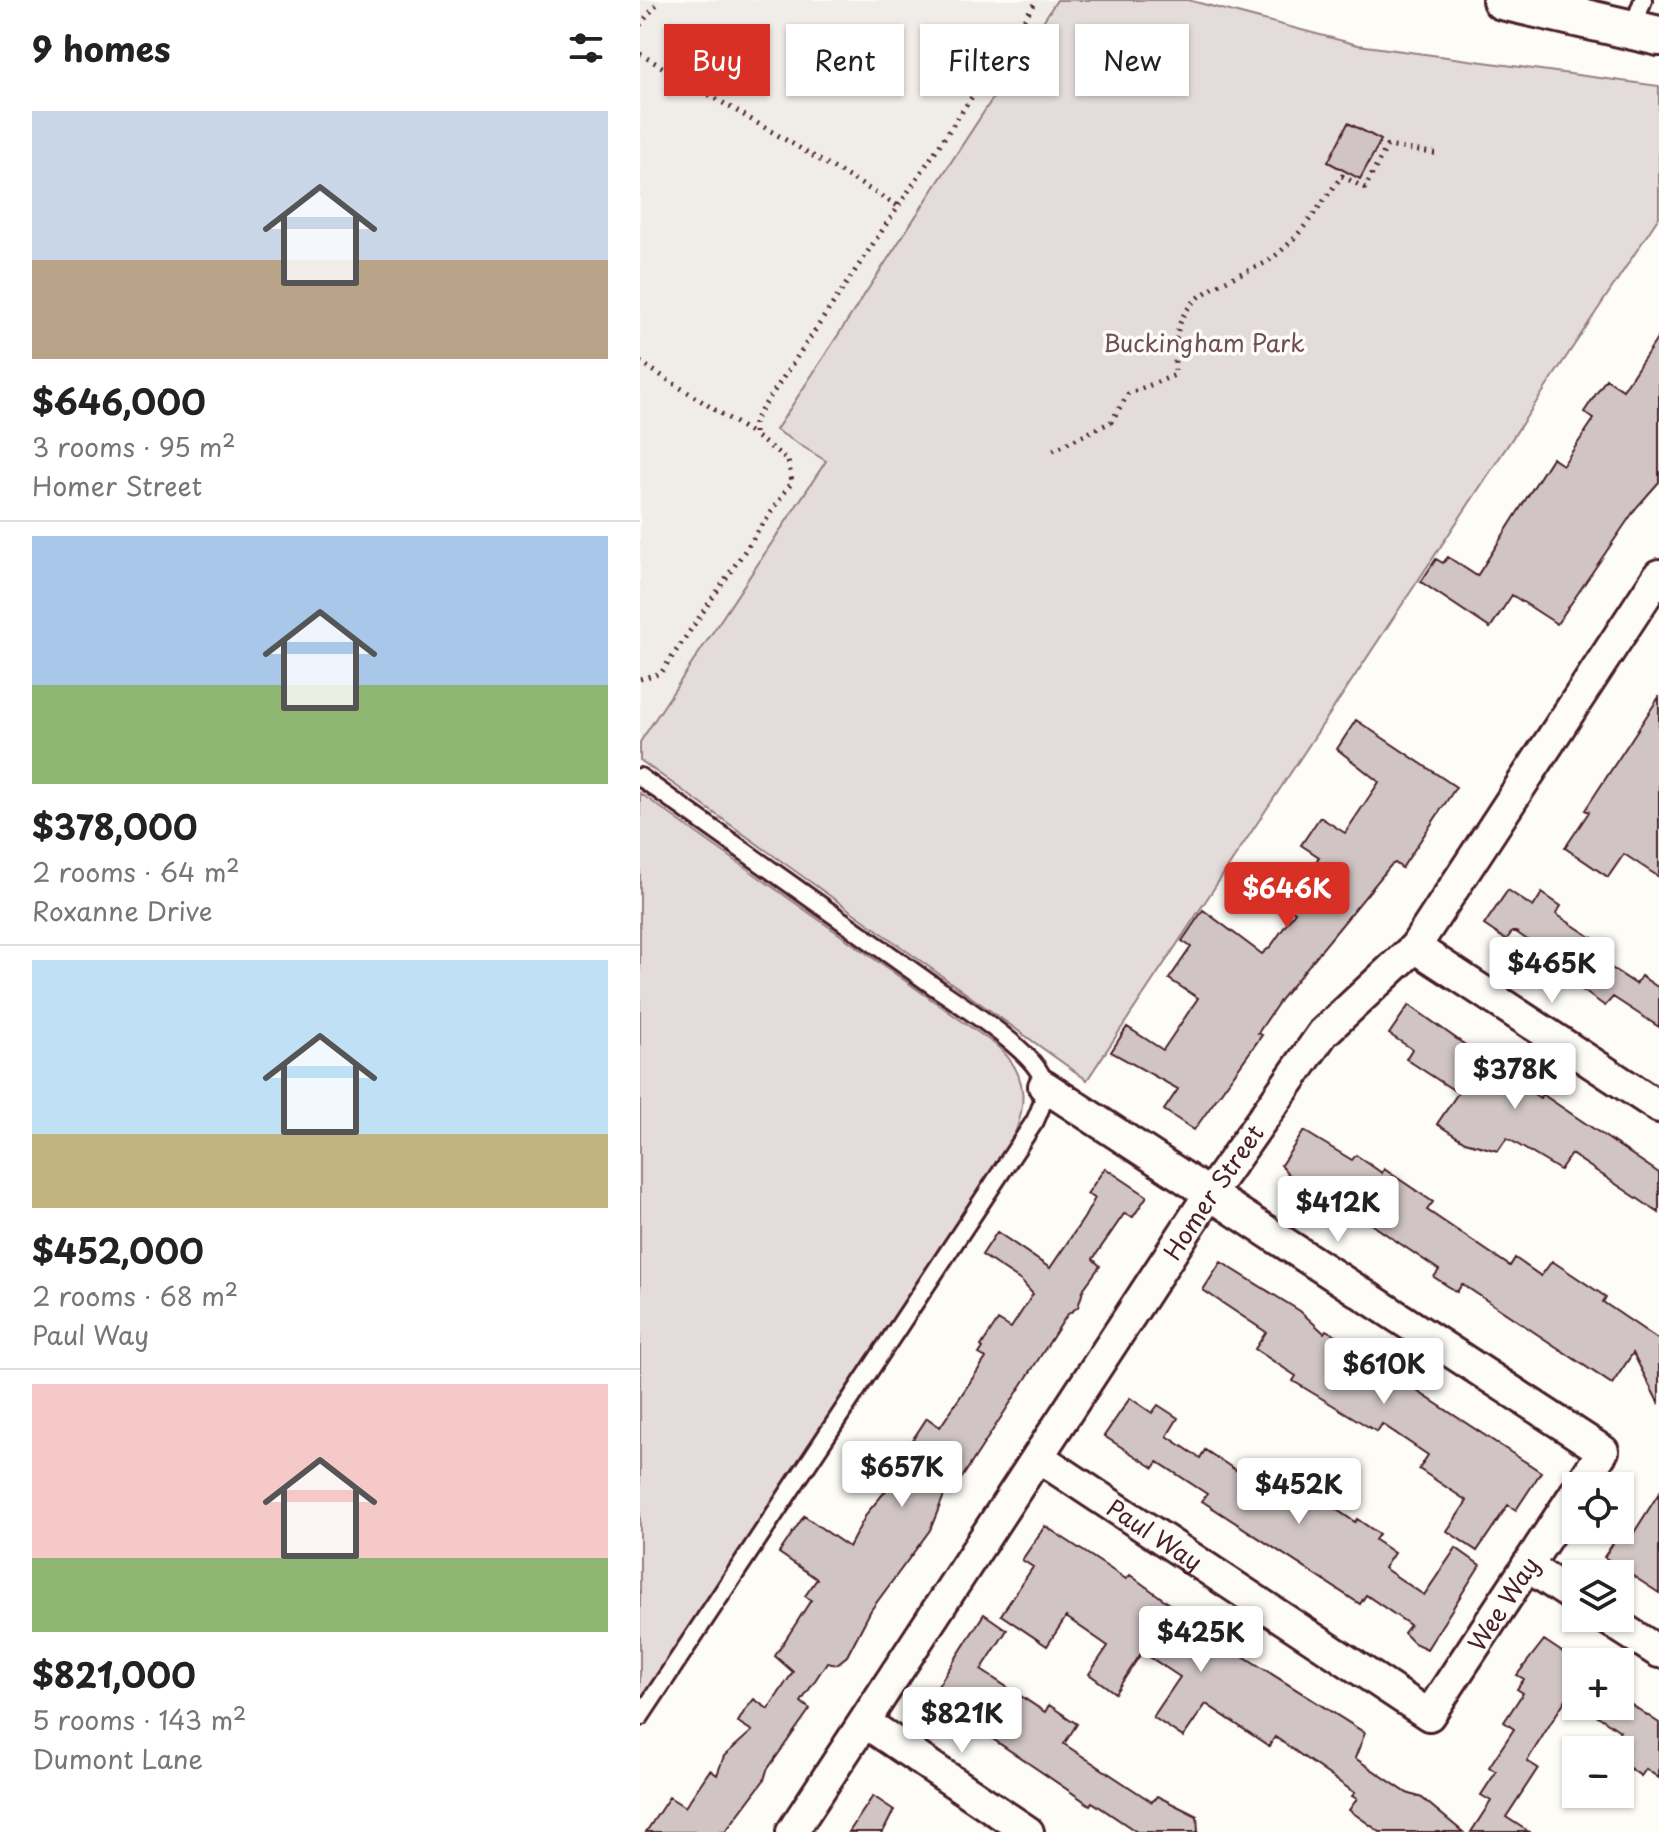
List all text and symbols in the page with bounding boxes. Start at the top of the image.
text: 9 homes [32,22,171,74]
chip: Buy [664,24,770,96]
chip: Rent [786,24,904,96]
chip: Filters [920,24,1059,96]
chip: New [1075,24,1189,96]
icon: filters [564,26,608,70]
icon: home [248,163,392,307]
park label: Buckingham Park [1103,324,1305,360]
text: $646,000 [32,375,206,427]
text: 3 rooms · 95 m² [32,427,236,466]
text: Homer Street [32,466,202,505]
icon: home [248,588,392,732]
text: $378,000 [32,800,197,852]
text: 2 rooms · 64 m² [32,852,240,891]
pin: $646K [1231,862,1343,930]
text: $646K [1242,868,1332,907]
text: Roxanne Drive [32,891,213,930]
pin: $465K [1496,937,1608,1005]
text: $465K [1508,943,1597,982]
icon: home [248,1012,392,1156]
pin: $378K [1459,1043,1571,1111]
text: $378K [1473,1049,1557,1088]
street label: Homer Street [1153,1116,1272,1267]
pin: $412K [1282,1176,1394,1244]
text: $412K [1296,1182,1380,1221]
text: $452,000 [32,1224,204,1276]
text: 2 rooms · 68 m² [32,1276,238,1315]
text: Paul Way [32,1315,149,1354]
pin: $610K [1328,1338,1440,1406]
text: $610K [1343,1344,1425,1383]
icon: home [248,1436,392,1580]
pin: $657K [846,1441,958,1509]
text: $657K [860,1447,944,1486]
pin: $452K [1243,1458,1355,1526]
text: $452K [1255,1464,1343,1503]
map controls [1562,1472,1634,1808]
button: locate [1562,1472,1634,1544]
street label: Paul Way [1100,1489,1210,1579]
street label: Wee Way [1458,1549,1547,1658]
button: layers [1562,1560,1634,1632]
pin: $425K [1145,1606,1257,1674]
text: $425K [1157,1612,1245,1651]
text: $821,000 [32,1648,196,1700]
button: + [1562,1648,1634,1720]
pin: $821K [906,1687,1018,1755]
text: $821K [921,1693,1003,1732]
text: 5 rooms · 143 m² [32,1700,247,1739]
button: − [1562,1736,1634,1808]
text: Dumont Lane [32,1739,203,1778]

